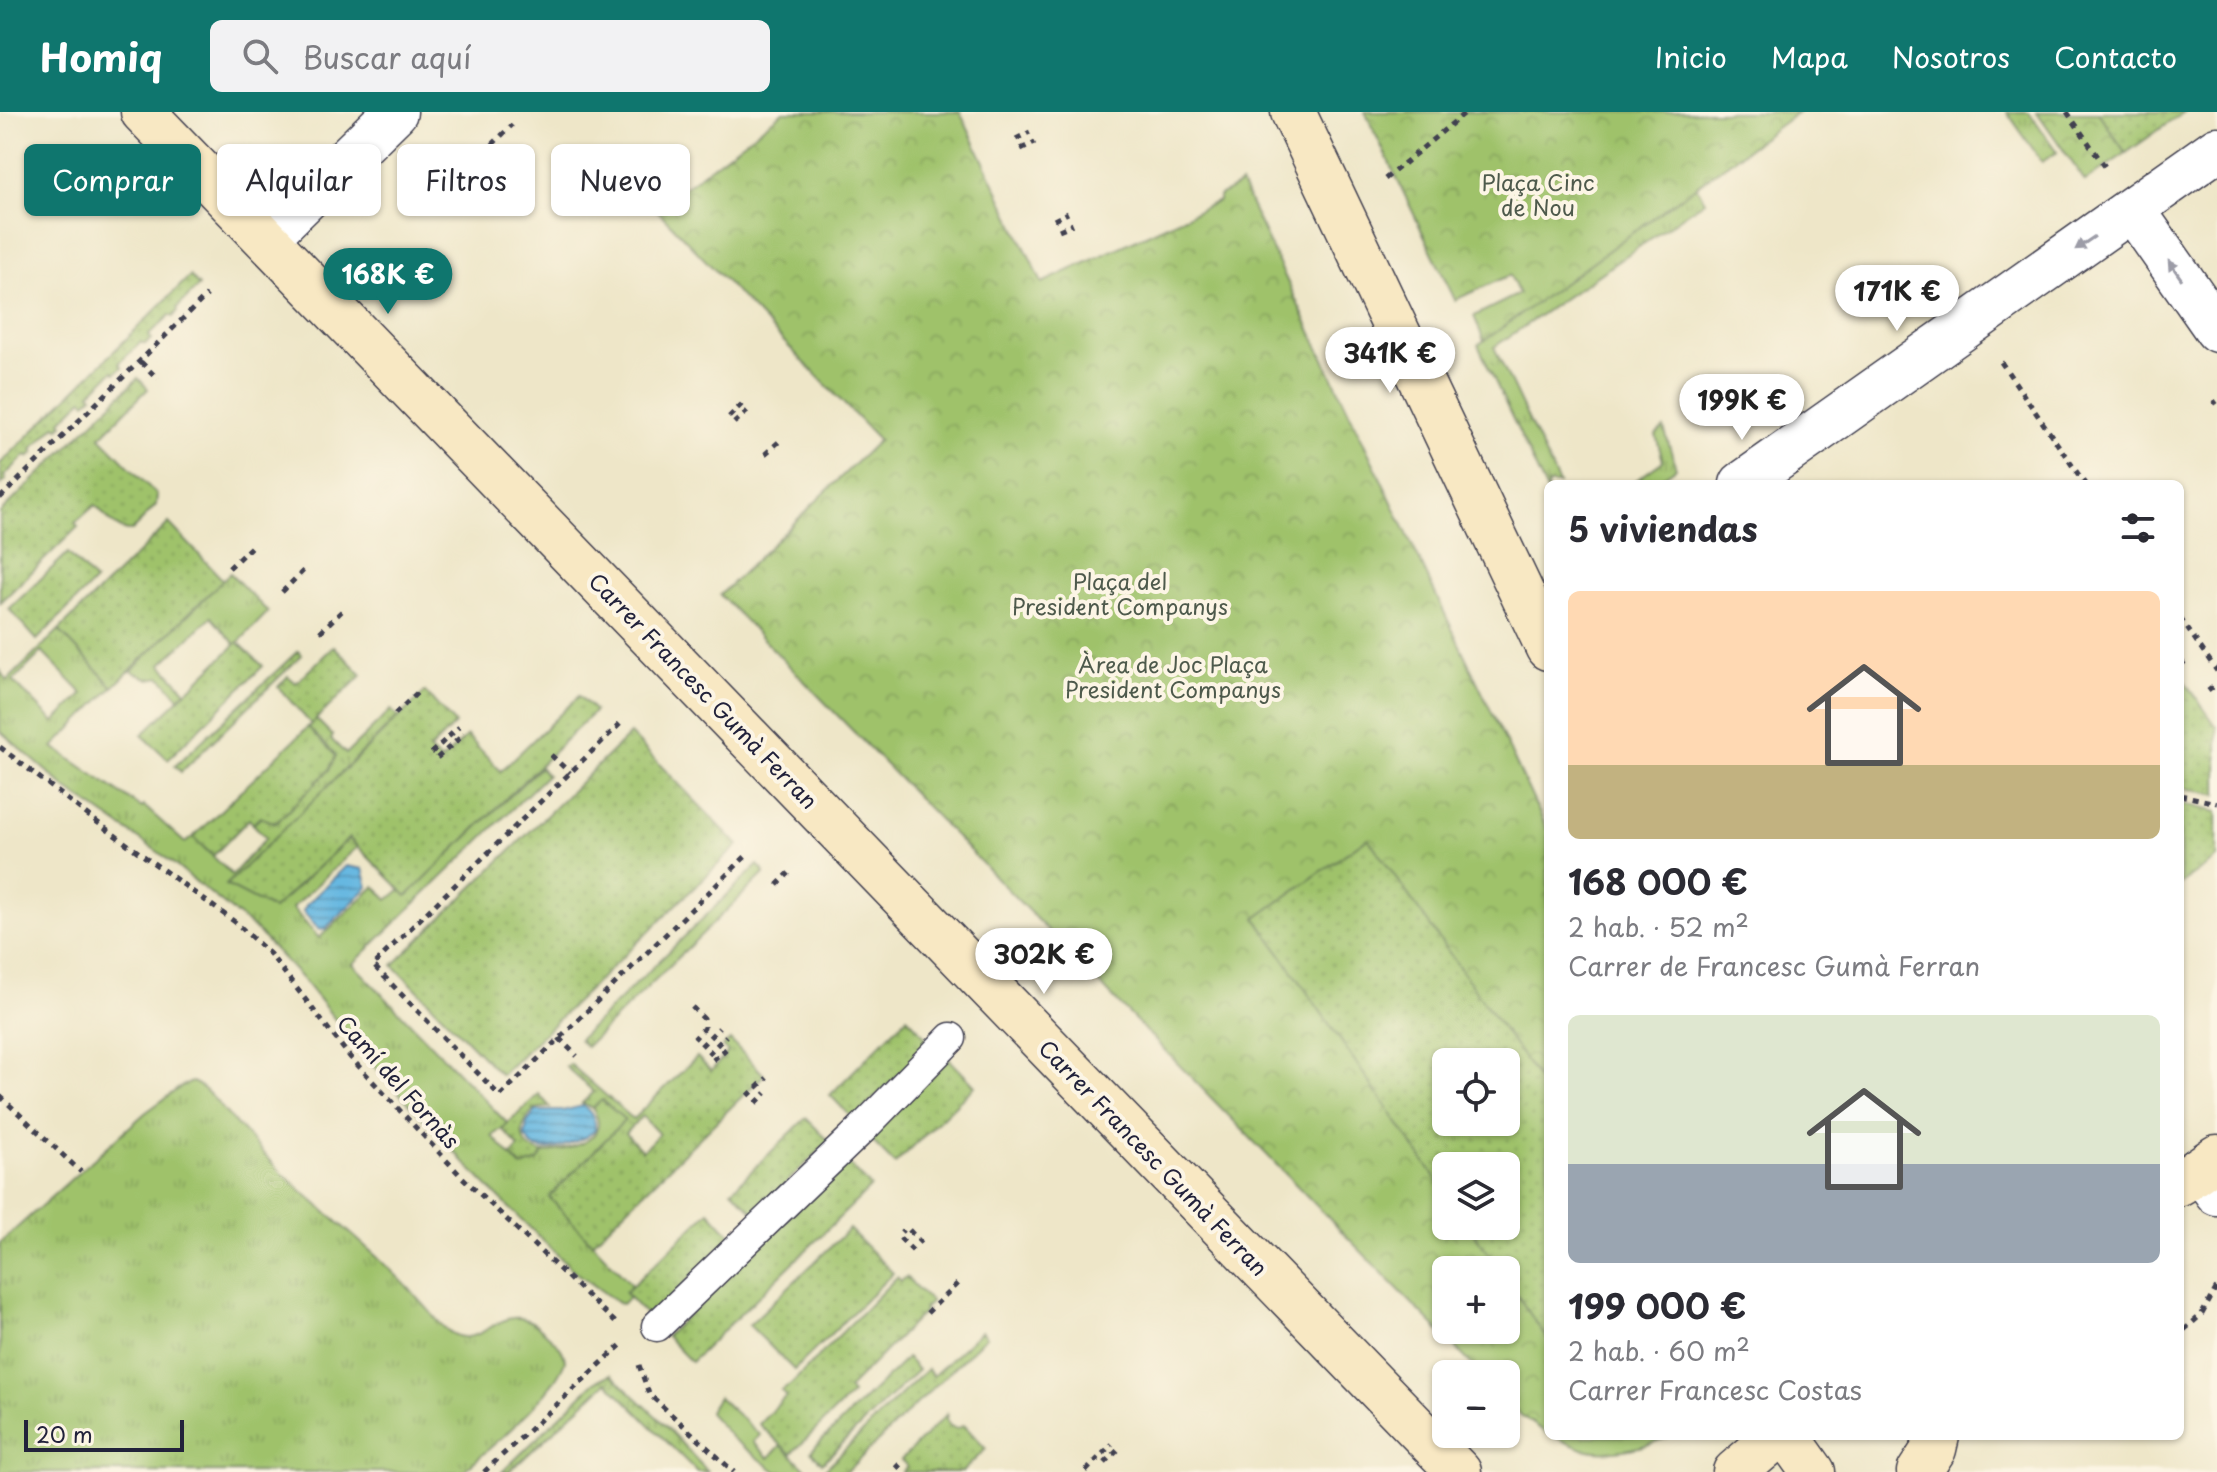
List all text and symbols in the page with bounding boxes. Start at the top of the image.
search box [210,20,770,92]
text: Homiq [40,28,162,85]
icon: search [238,34,282,78]
text: Buscar aquí [302,34,471,79]
text: Inicio [1655,35,1727,78]
text: Mapa [1771,35,1848,78]
text: Nosotros [1892,35,2010,78]
text: Contacto [2054,35,2177,78]
chip: Comprar [24,144,201,216]
chip: Alquilar [217,144,381,216]
chip: Filtros [397,144,535,216]
chip: Nuevo [551,144,690,216]
park label: Plaça Cinc de Nou [1481,165,1595,223]
one-way arrow [2074,235,2095,250]
pin: 168K € [323,248,453,316]
text: 168K € [341,254,435,293]
one-way arrow [2168,260,2183,281]
pin: 171K € [1832,265,1962,333]
text: 171K € [1853,271,1941,310]
pin: 341K € [1325,327,1455,395]
text: 341K € [1343,333,1437,372]
pin: 199K € [1677,374,1807,442]
text: 199K € [1697,380,1787,419]
text: 5 viviendas [1568,502,1758,554]
icon: filters [2116,506,2160,550]
street label: Carrer Francesc Gumà Ferran [582,564,826,816]
park label: Plaça del President Companys [1012,564,1228,622]
icon: home [1792,643,1936,787]
park label: Àrea de Joc Plaça President Companys [1065,647,1281,705]
text: 168 000 € [1568,855,1748,907]
text: 2 hab. · 52 m² [1568,907,1749,946]
pin: 302K € [979,928,1109,996]
text: 302K € [993,934,1095,973]
text: Carrer de Francesc Gumà Ferran [1568,946,1980,985]
street label: Camí del Fornàs [330,1007,468,1155]
street label: Carrer Francesc Gumà Ferran [1032,1031,1276,1283]
map controls [1432,1048,1520,1448]
button: locate [1432,1048,1520,1136]
icon: home [1792,1067,1936,1211]
button: layers [1432,1152,1520,1240]
button: + [1432,1256,1520,1344]
text: 199 000 € [1568,1279,1746,1331]
text: 2 hab. · 60 m² [1568,1331,1750,1370]
button: − [1432,1360,1520,1448]
text: Carrer Francesc Costas [1568,1370,1862,1409]
scale bar [24,1416,184,1452]
text: 20 m [36,1417,93,1450]

